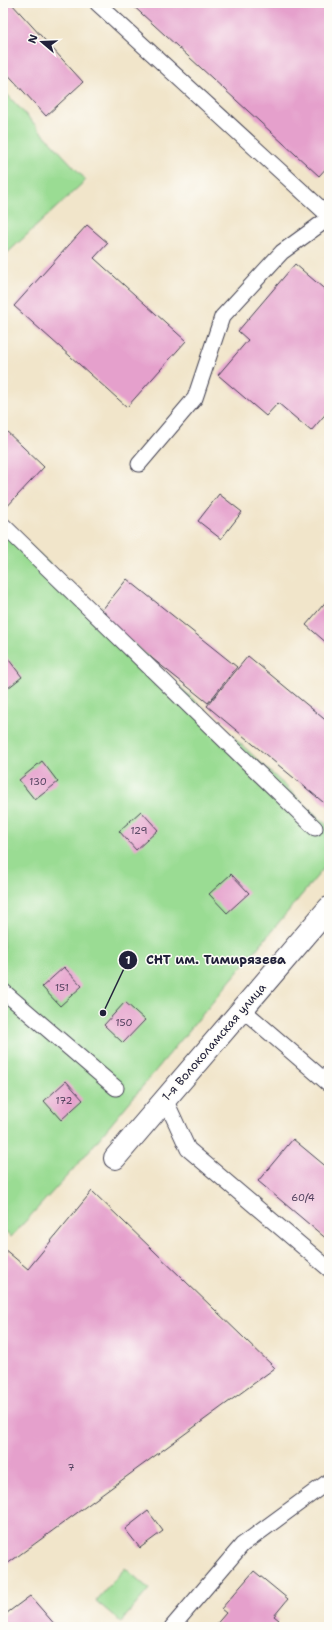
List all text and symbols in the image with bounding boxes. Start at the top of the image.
north arrow [22,22,62,62]
text: N [25,32,42,45]
house number: 130 [29,775,47,788]
house number: 129 [130,824,148,837]
callout: СНТ им. Тимирязева [118,947,294,972]
text: СНТ им. Тимирязева [146,951,286,968]
text: 1 [125,952,131,968]
street label: 1-я Волоколамская улица [158,979,270,1104]
house number: 151 [55,981,69,994]
house number: 150 [115,1016,133,1029]
house number: 172 [56,1094,72,1107]
house number: 60/4 [291,1191,315,1204]
house number: 7 [68,1461,75,1474]

